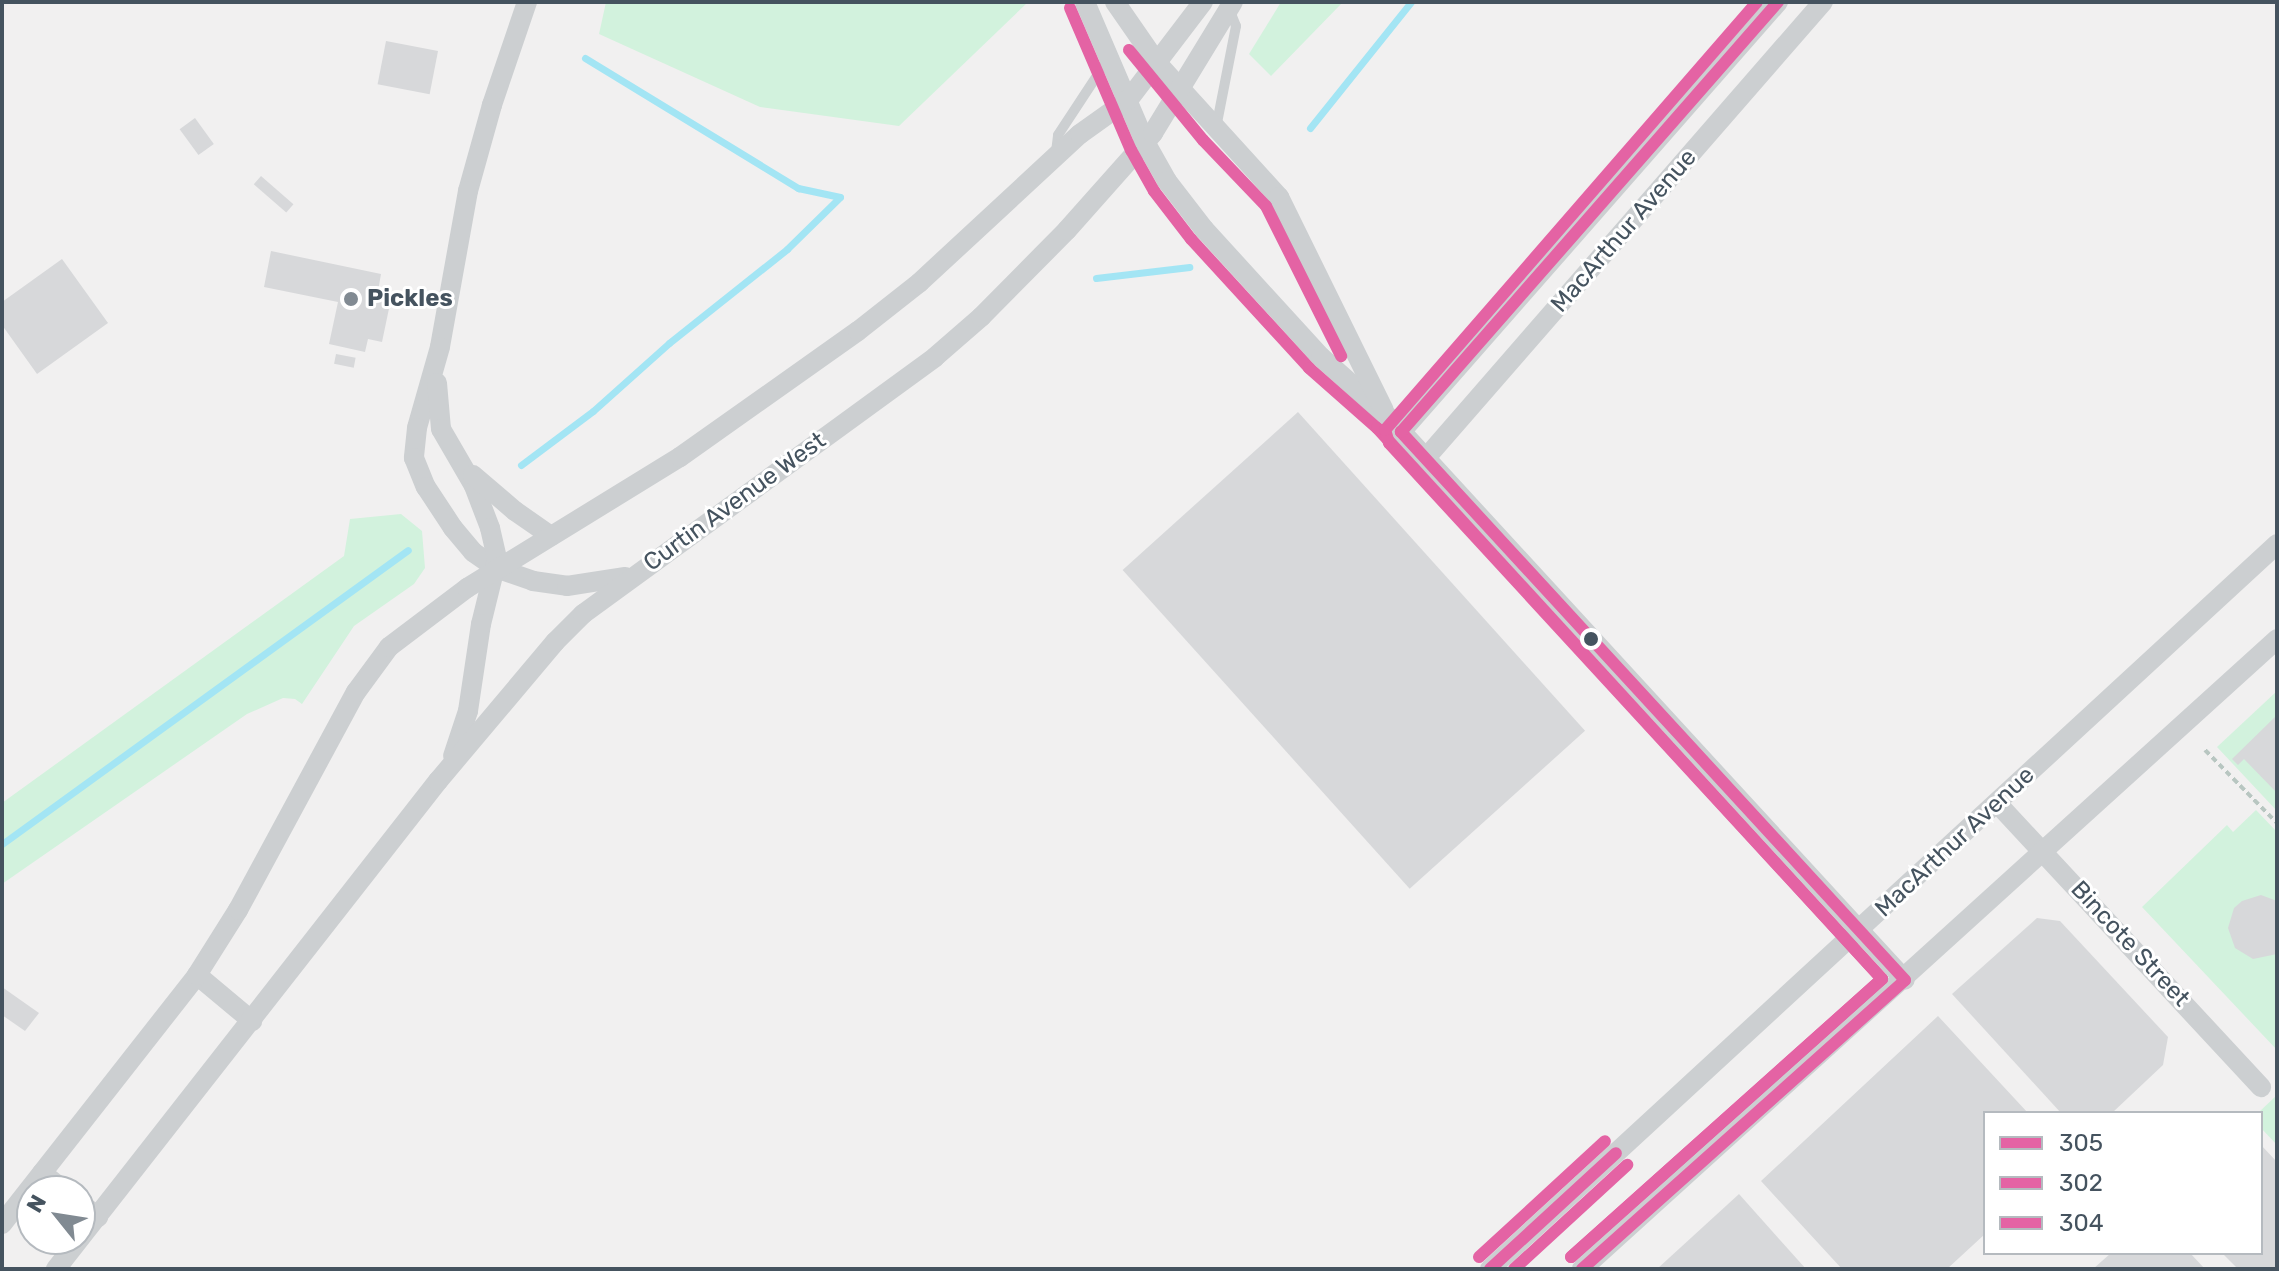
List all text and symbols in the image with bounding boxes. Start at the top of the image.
street label: MacArthur Avenue [1545,143,1703,319]
place label: Pickles [367,285,453,313]
marker: Pickles [342,290,360,308]
street label: Curtin Avenue West [638,426,832,578]
unlabelled marker [1583,631,1599,647]
street label: MacArthur Avenue [1869,760,2041,924]
street label: Bincote Street [2064,875,2196,1013]
legend [1983,1111,2263,1255]
text: 305 [2059,1129,2103,1157]
text: 302 [2059,1169,2103,1197]
north arrow [16,1175,96,1255]
text: N [21,1190,52,1217]
text: 304 [2059,1209,2104,1237]

